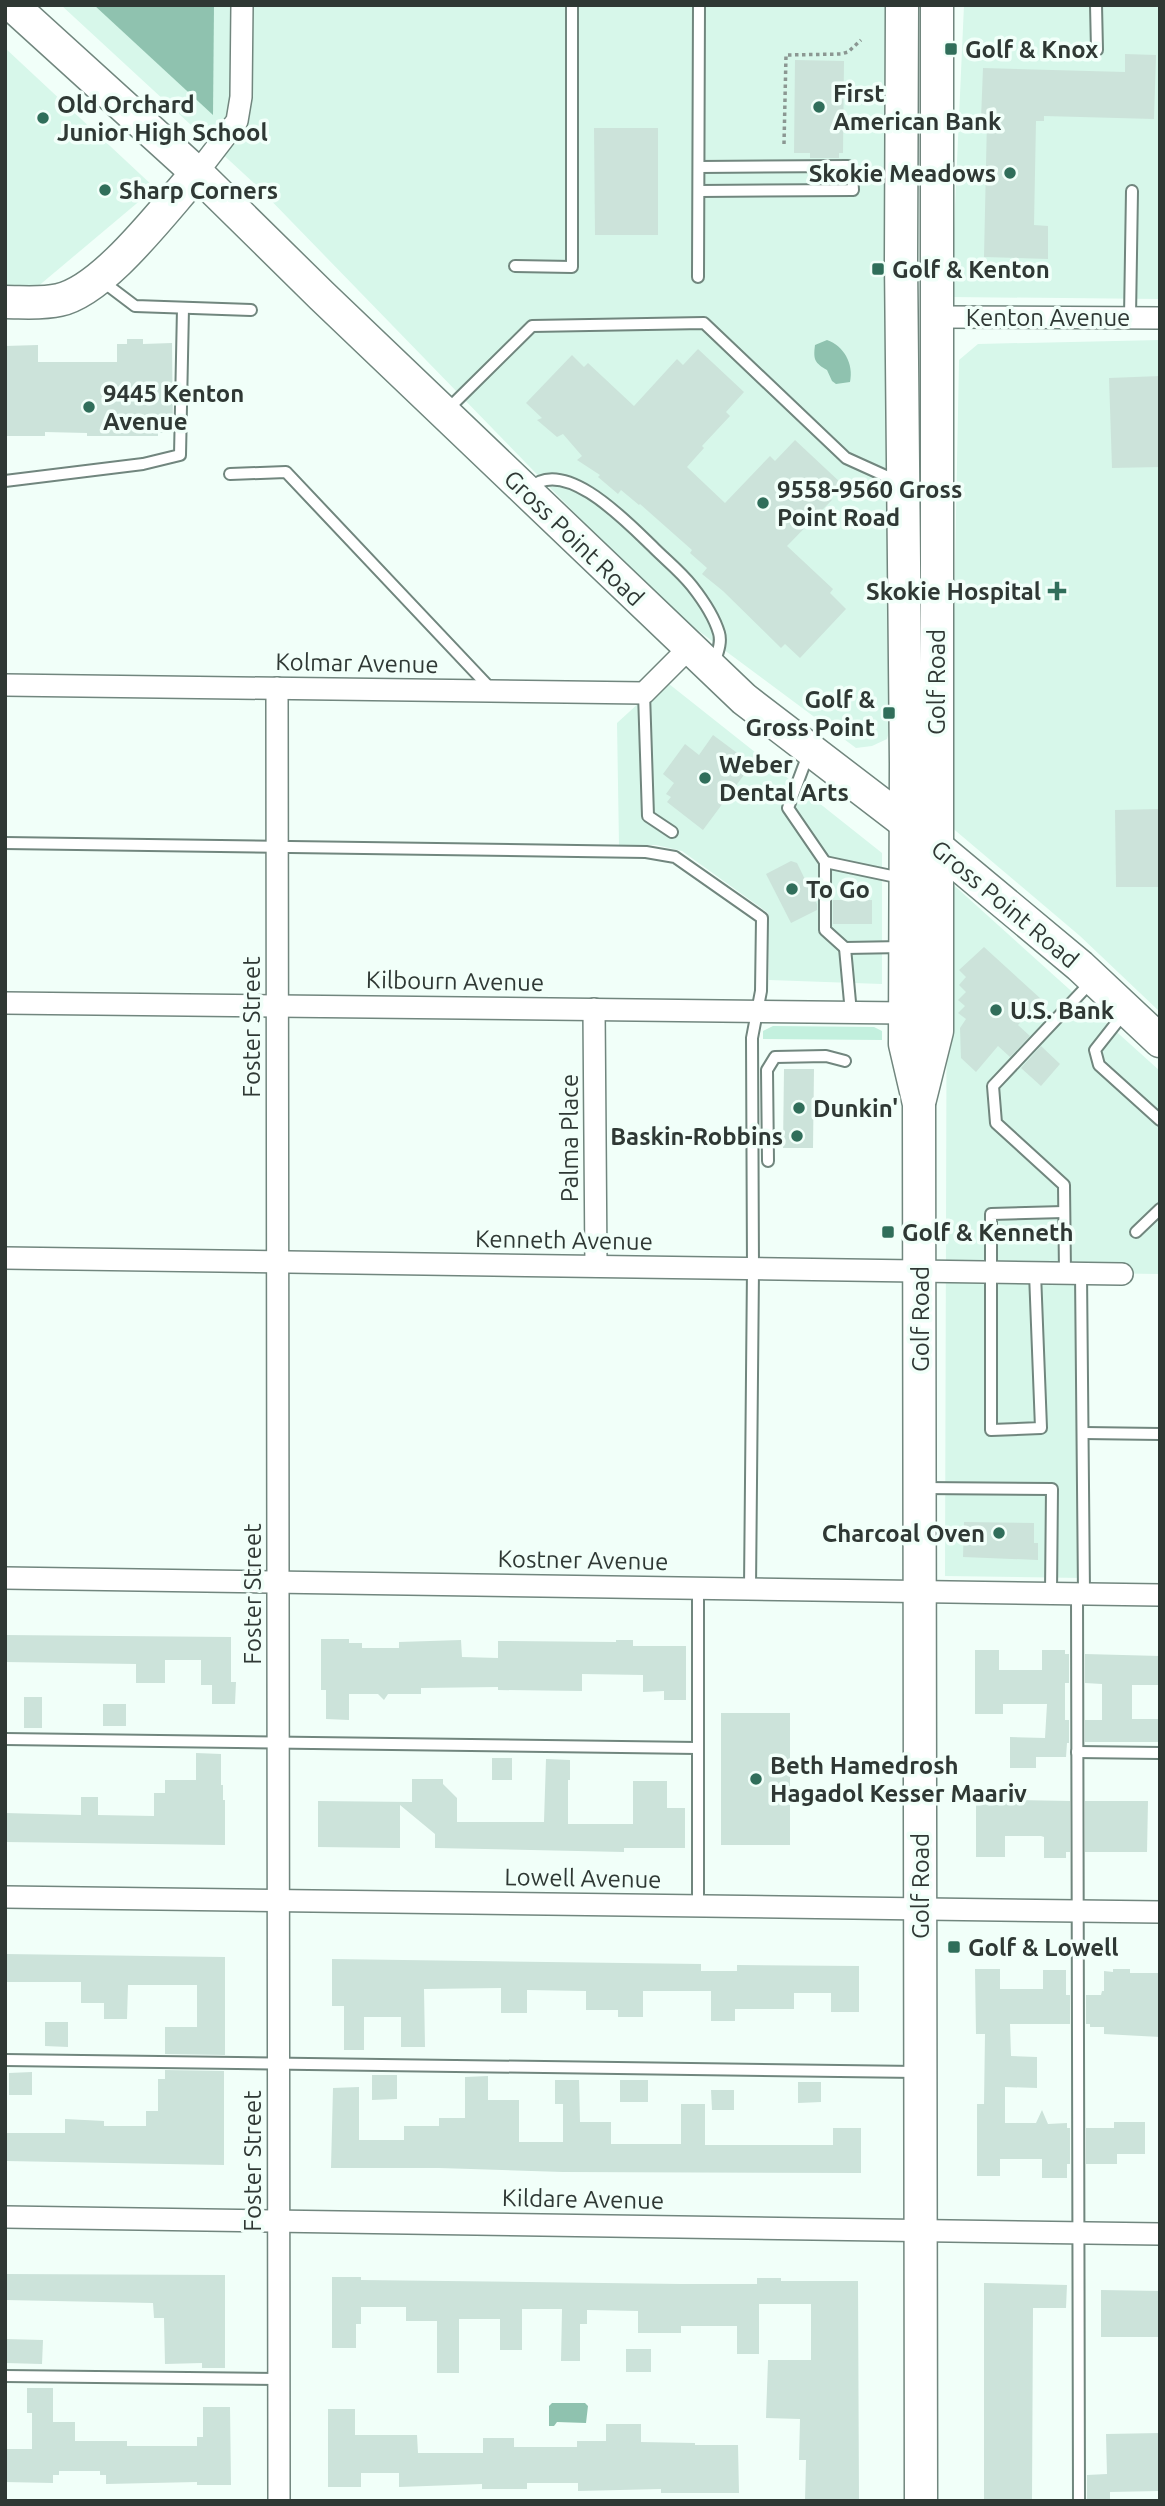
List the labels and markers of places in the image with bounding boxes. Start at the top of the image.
place label: Golf & Knox [965,36,1098,63]
marker: Golf & Knox [943,41,959,57]
place label: First American Bank [833,80,1002,135]
place label: Old Orchard Junior High School [57,91,268,146]
marker: First American Bank [811,99,827,115]
marker: Old Orchard Junior High School [35,110,51,126]
place label: Skokie Meadows [809,160,996,187]
marker: Skokie Meadows [1002,165,1018,181]
place label: Sharp Corners [119,177,278,204]
marker: Sharp Corners [97,182,113,198]
place label: Golf & Kenton [892,256,1050,283]
marker: Golf & Kenton [870,261,886,277]
place label: 9445 Kenton Avenue [103,380,244,435]
marker: 9445 Kenton Avenue [81,399,97,415]
place label: 9558-9560 Gross Point Road [777,476,962,531]
marker: 9558-9560 Gross Point Road [755,495,771,511]
place label: Skokie Hospital [866,578,1041,605]
marker: Skokie Hospital [1047,581,1067,601]
place label: Golf & Gross Point [746,686,875,741]
marker: Golf & Gross Point [881,705,897,721]
place label: Weber Dental Arts [719,751,849,806]
marker: Weber Dental Arts [697,770,713,786]
place label: To Go [806,876,870,903]
marker: To Go [784,881,800,897]
place label: U.S. Bank [1010,997,1115,1024]
marker: U.S. Bank [988,1002,1004,1018]
place label: Dunkin' [813,1095,898,1122]
marker: Dunkin' [791,1100,807,1116]
place label: Baskin-Robbins [610,1123,783,1150]
marker: Baskin-Robbins [789,1128,805,1144]
place label: Golf & Kenneth [902,1219,1073,1246]
marker: Golf & Kenneth [880,1224,896,1240]
place label: Charcoal Oven [822,1520,985,1547]
marker: Charcoal Oven [991,1525,1007,1541]
place label: Beth Hamedrosh Hagadol Kesser Maariv [770,1752,1027,1807]
marker: Beth Hamedrosh Hagadol Kesser Maariv [748,1771,764,1787]
place label: Golf & Lowell [968,1934,1119,1961]
marker: Golf & Lowell [946,1939,962,1955]

